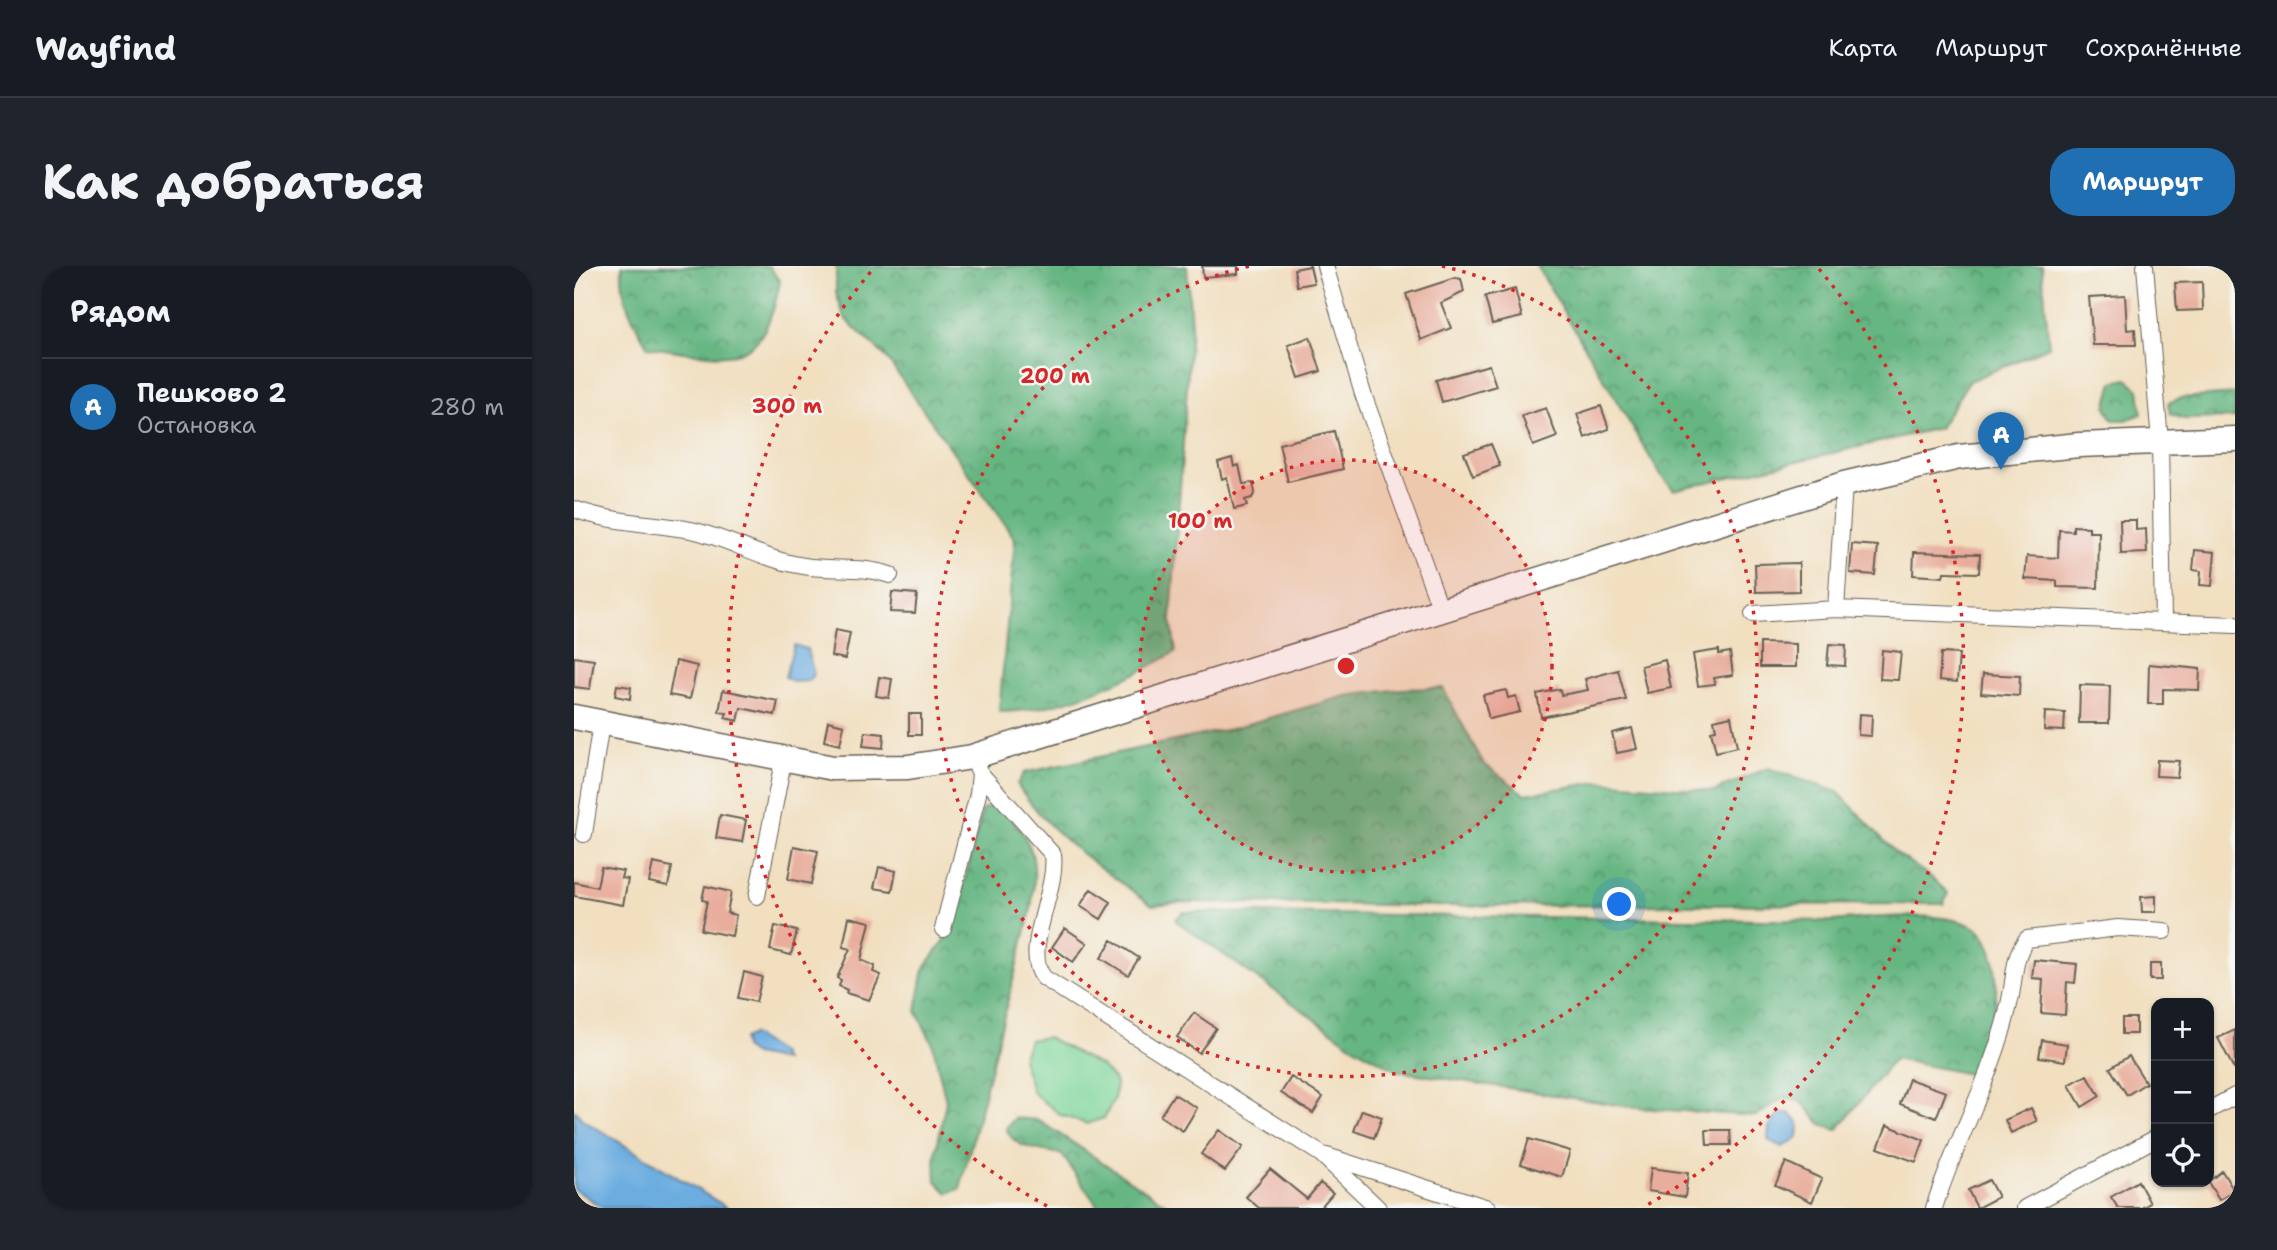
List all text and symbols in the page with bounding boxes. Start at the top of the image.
text: Wayfind [35,26,176,71]
text: Карта [1829,32,1897,64]
text: Маршрут [1935,32,2047,64]
text: Сохранённые [2085,32,2242,64]
button: Маршрут [2050,148,2235,216]
text: Как добраться [42,149,424,215]
text: Рядом [70,291,170,332]
text: 200 m [1020,362,1090,390]
text: Пешково 2 [137,375,286,410]
text: A [84,392,102,422]
text: 280 m [429,392,504,422]
text: 300 m [752,392,822,420]
text: Остановка [137,410,256,440]
pin: A [1978,412,2024,470]
text: 100 m [1168,507,1232,535]
centre of rings [1334,654,1358,678]
your location [1602,887,1636,921]
map controls [2151,998,2214,1187]
button: + [2151,998,2214,1061]
button: − [2151,1061,2214,1124]
button: locate [2151,1124,2214,1187]

